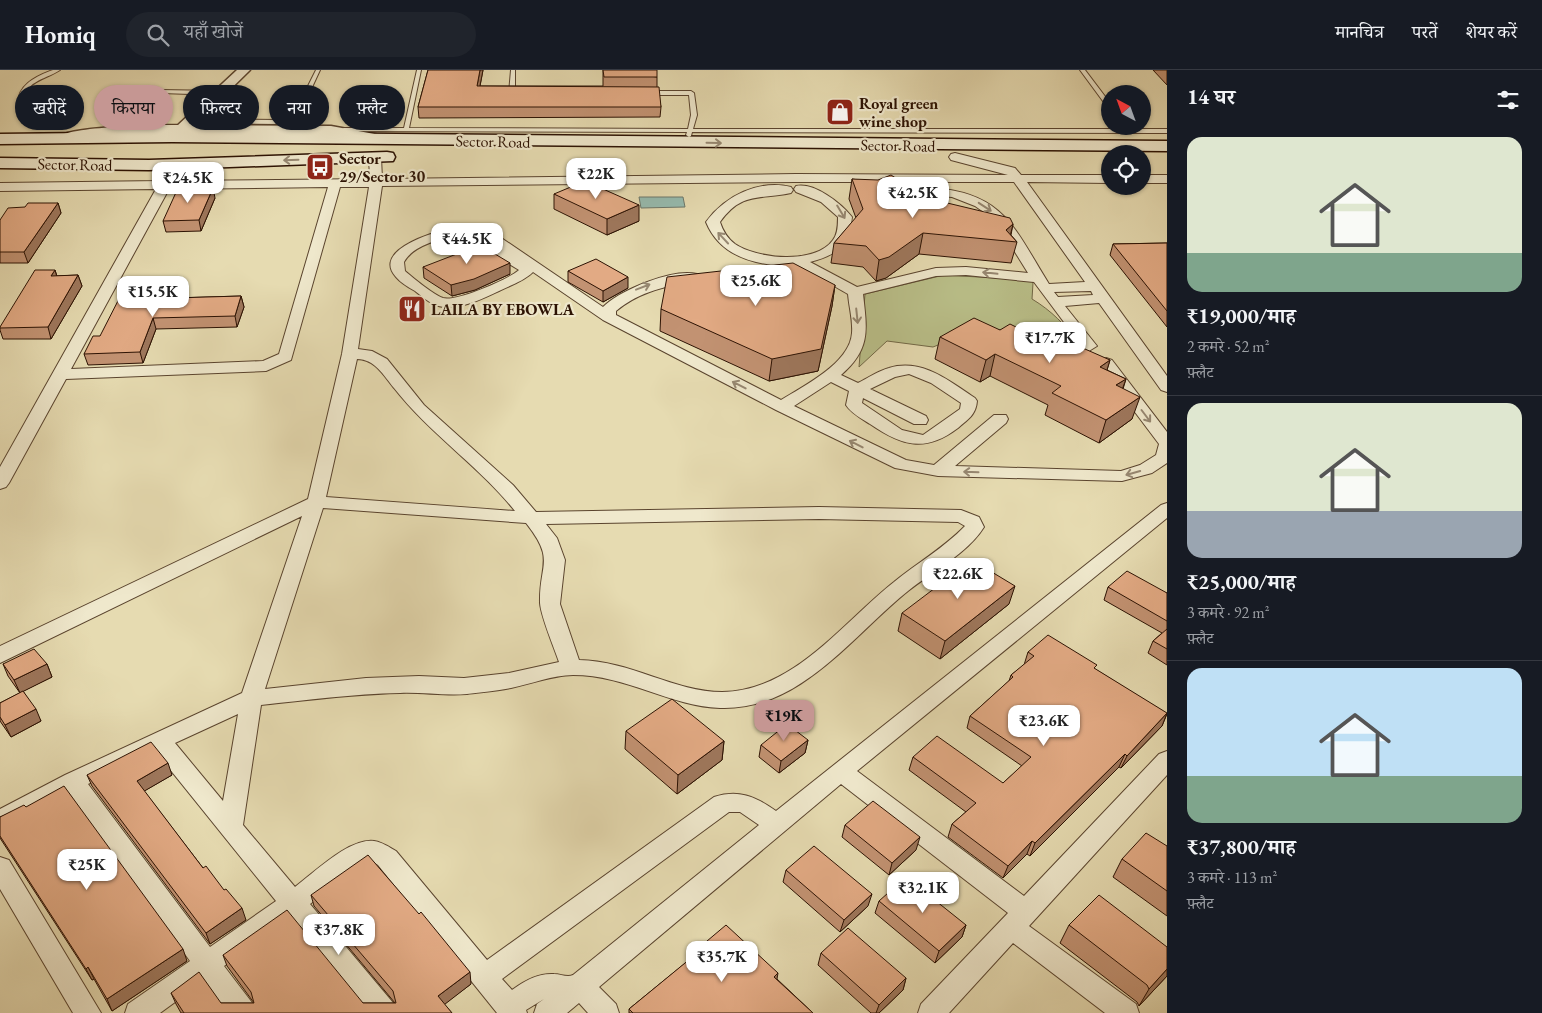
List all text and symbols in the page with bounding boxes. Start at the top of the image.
search box [126,12,476,57]
text: Homiq [25,19,96,50]
text: यहाँ खोजें [184,19,243,44]
text: मानचित्र [1335,20,1384,43]
text: परतें [1412,20,1438,43]
text: शेयर करें [1466,20,1517,43]
icon: search [144,21,172,49]
text: 14 घर [1187,83,1235,110]
chip: खरीदें [15,85,84,130]
chip: किराया [94,85,173,130]
chip: फ़िल्टर [183,85,259,130]
chip: नया [269,85,329,130]
chip: फ़्लैट [339,85,405,130]
north arrow [1101,85,1151,135]
map controls [1101,85,1151,195]
icon: filters [1494,86,1522,114]
place label: Royal green wine shop [859,93,938,132]
shop icon: Royal green wine shop [825,97,855,127]
street label: Sector Road [455,130,532,153]
street label: Sector Road [860,134,937,157]
one-way arrow [705,138,721,148]
button: locate [1101,145,1151,195]
place label: Sector 29/Sector 30 [339,148,426,187]
bus stop icon: Sector 29/Sector 30 [305,152,335,182]
street label: Sector Road [37,153,114,176]
one-way arrow [284,155,300,165]
pin: ₹22K [566,158,626,200]
pin: ₹24.5K [147,162,229,204]
text: ₹22K [577,163,615,184]
text: ₹24.5K [163,167,213,188]
icon: home [1310,170,1400,260]
pin: ₹42.5K [872,176,954,219]
text: ₹42.5K [888,182,938,203]
one-way arrow [978,202,992,212]
one-way arrow [835,205,846,219]
pin: ₹44.5K [426,222,508,265]
text: ₹44.5K [442,228,492,249]
one-way arrow [717,231,728,244]
pin: ₹25.6K [715,264,797,307]
one-way arrow [983,268,999,278]
text: ₹25.6K [731,270,781,291]
pin: ₹15.5K [112,276,194,318]
text: ₹15.5K [128,281,178,302]
one-way arrow [635,282,650,291]
restaurant icon: LAILA BY EBOWLA [397,294,427,324]
place label: LAILA BY EBOWLA [431,299,574,320]
text: ₹19,000/माह [1187,302,1296,329]
one-way arrow [852,308,862,324]
pin: ₹17.7K [1009,322,1091,364]
text: ₹17.7K [1025,327,1075,348]
text: 2 कमरे · 52 m² [1187,336,1270,357]
text: फ़्लैट [1187,362,1214,383]
one-way arrow [732,379,746,389]
one-way arrow [1141,409,1152,422]
icon: home [1310,435,1400,525]
one-way arrow [849,439,864,448]
one-way arrow [963,467,979,476]
one-way arrow [1125,469,1141,478]
pin: ₹22.6K [917,558,999,600]
text: ₹22.6K [933,563,983,584]
text: ₹25,000/माह [1187,568,1296,595]
text: 3 कमरे · 92 m² [1187,602,1270,623]
text: फ़्लैट [1187,628,1214,649]
pin: ₹19K [754,700,814,742]
icon: home [1310,700,1400,790]
pin: ₹23.6K [1003,704,1085,747]
text: ₹19K [765,705,803,726]
text: ₹23.6K [1019,710,1069,731]
text: ₹37,800/माह [1187,833,1296,860]
pin: ₹25K [57,848,117,891]
text: ₹25K [68,854,106,875]
text: 3 कमरे · 113 m² [1187,867,1277,888]
pin: ₹32.1K [882,872,964,914]
text: ₹32.1K [898,877,948,898]
text: फ़्लैट [1187,893,1214,914]
pin: ₹37.8K [298,914,380,956]
text: ₹37.8K [314,919,364,940]
pin: ₹35.7K [681,940,763,983]
text: ₹35.7K [697,946,747,967]

